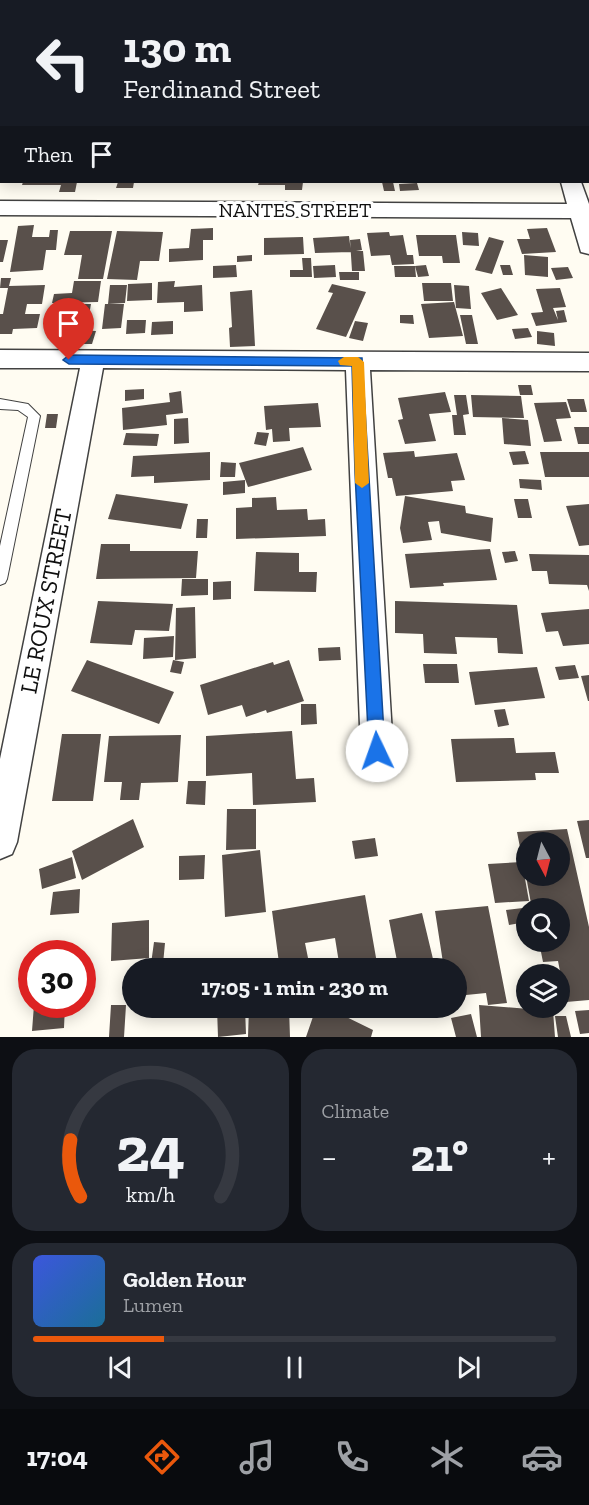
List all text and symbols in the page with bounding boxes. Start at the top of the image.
text: 130 m [123,22,231,73]
icon: left [24,24,102,102]
text: Ferdinand Street [123,73,320,105]
icon: arrive [85,138,118,171]
text: Then [24,141,73,168]
street label: NANTES STREET [219,198,371,222]
pin [43,298,94,360]
icon: arrive [52,307,85,340]
street label: LE ROUX STREET [13,506,78,696]
position arrow [345,719,409,783]
north arrow [516,832,570,886]
map controls [516,832,570,1018]
button: search [516,898,570,952]
speed limit sign: 30 [18,940,96,1018]
button: layers [516,964,570,1018]
text: 17:05 · 1 min · 230 m [201,974,388,1001]
text: Climate [322,1099,389,1123]
text: 24 [116,1112,185,1187]
text: 21° [411,1129,468,1183]
text: − [322,1137,337,1176]
text: + [542,1137,556,1176]
text: km/h [126,1182,175,1207]
text: Golden Hour [123,1266,247,1293]
text: Lumen [123,1293,183,1317]
icon: previous [104,1351,137,1384]
icon: pause [278,1351,311,1384]
icon: next [452,1351,485,1384]
icon: directions [141,1436,183,1478]
icon: music [236,1436,278,1478]
icon: phone [331,1436,373,1478]
icon: climate [426,1436,468,1478]
icon: car [521,1436,563,1478]
text: 17:04 [26,1441,88,1473]

